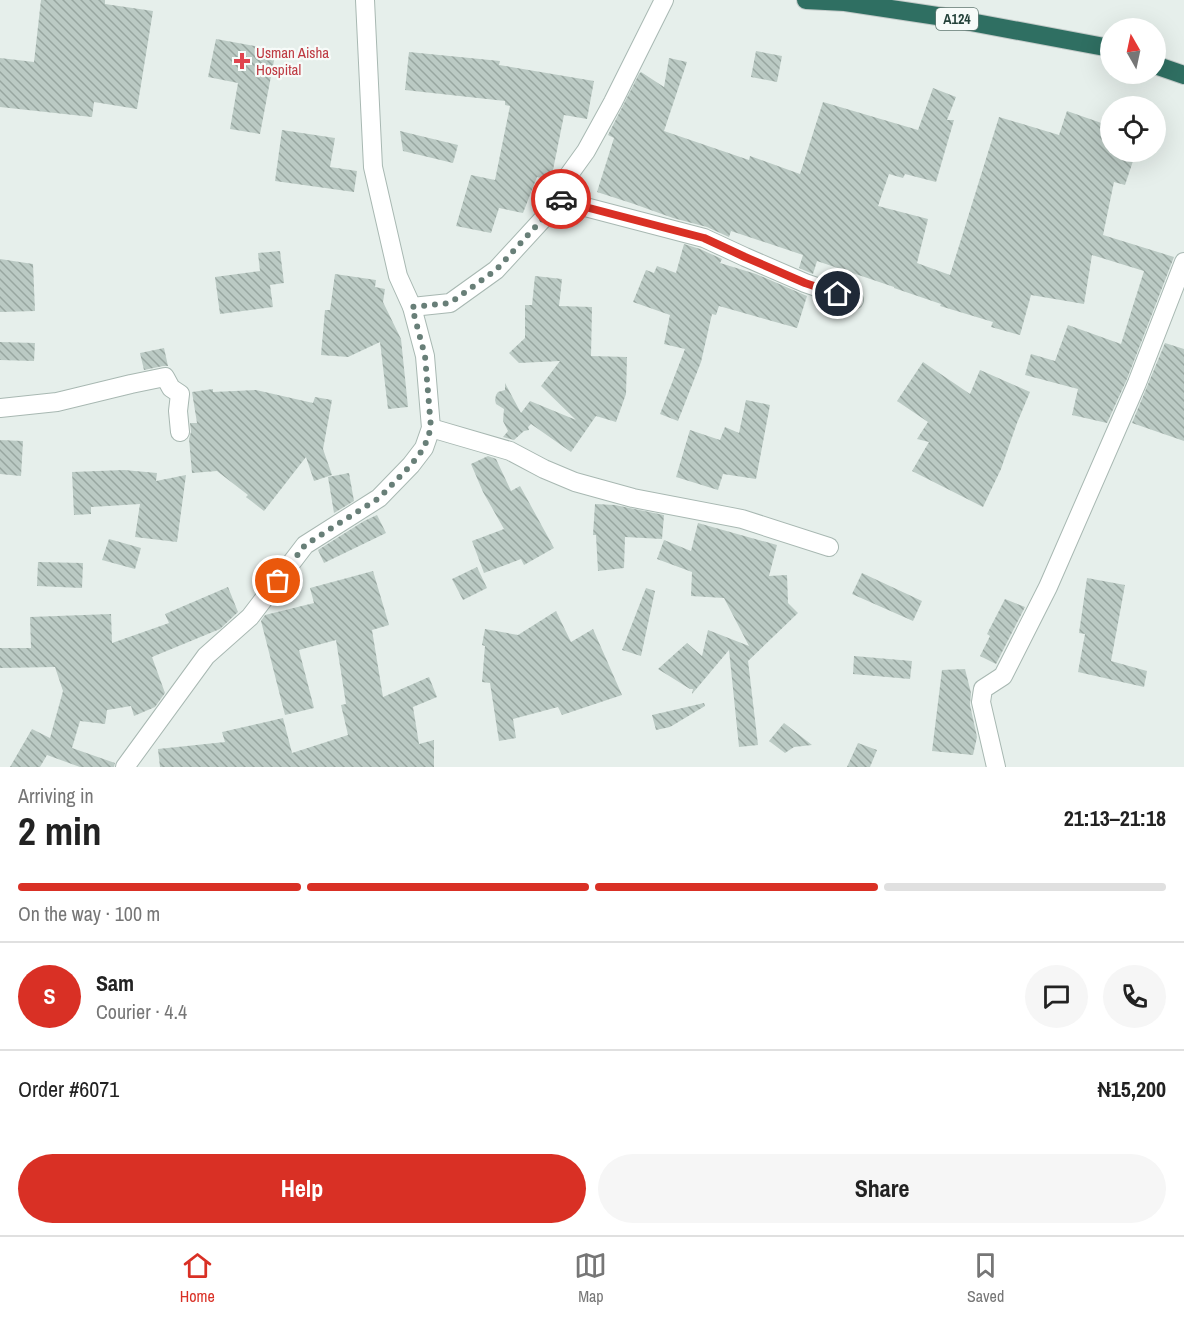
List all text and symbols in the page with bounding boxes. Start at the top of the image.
road number: A124 [936,8,978,30]
north arrow [1100,18,1166,84]
map controls [1100,18,1166,162]
place label: Usman Aisha Hospital [256,42,329,80]
marker: Usman Aisha Hospital [233,52,251,70]
button: locate [1100,96,1166,162]
courier [531,169,591,229]
icon: car [545,183,578,216]
pin [812,268,863,319]
icon: home [821,277,854,310]
pin [252,555,303,606]
icon: bag [261,564,294,597]
text: Arriving in [18,782,94,809]
text: 21:13–21:18 [1064,803,1166,833]
text: 2 min [18,805,102,857]
text: On the way · 100 m [18,900,160,927]
button: chat [1025,965,1088,1028]
button: phone [1103,965,1166,1028]
text: Sam [96,968,134,998]
text: S [43,981,56,1011]
text: Courier · 4.4 [96,998,187,1025]
text: Order #6071 [18,1074,119,1104]
text: ₦15,200 [1098,1074,1166,1104]
button: Help [18,1154,586,1223]
button: Share [598,1154,1166,1223]
tab: Home [180,1249,215,1307]
tab: Map [574,1249,607,1307]
tab: Saved [967,1249,1004,1307]

